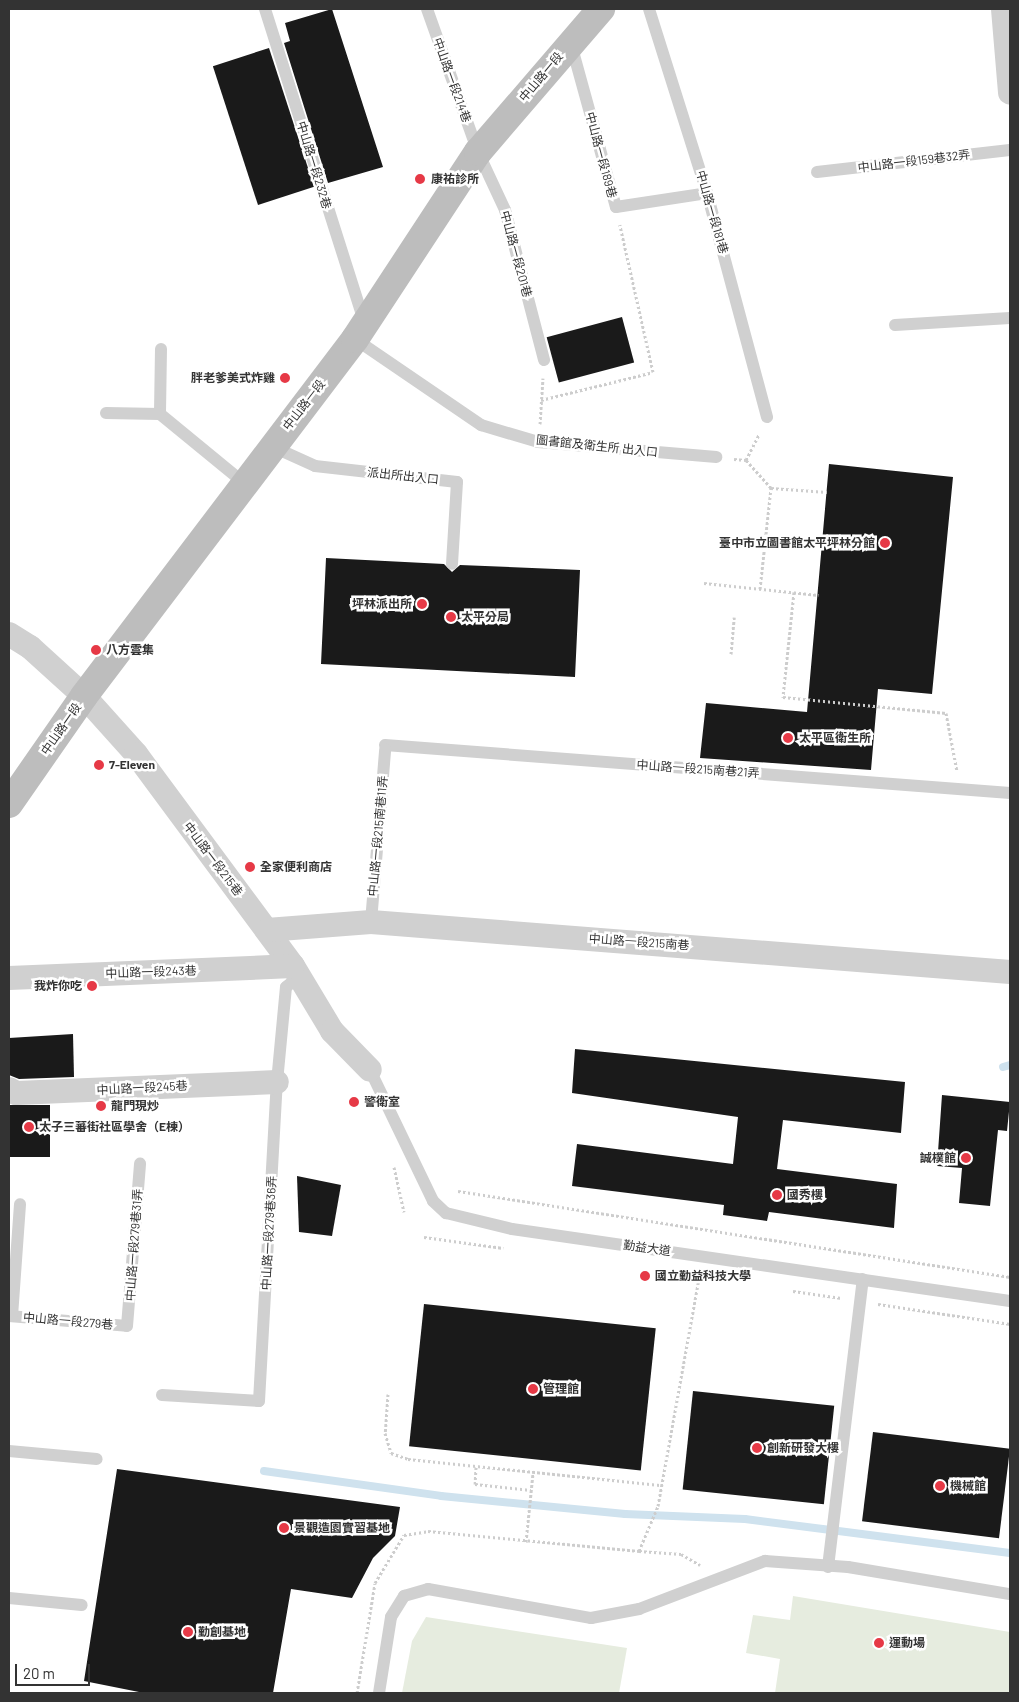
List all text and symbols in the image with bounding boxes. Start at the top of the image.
street label: 中山路一段214巷 [430,36,474,124]
street label: 中山路一段 [516,49,566,105]
street label: 中山路一段189巷 [583,110,619,200]
street label: 中山路一段232巷 [294,119,334,211]
street label: 中山路一段159巷32弄 [857,147,971,175]
street label: 中山路一段181巷 [693,169,731,255]
marker: 康祐診所 [413,172,427,186]
place label: 康祐診所 [431,172,479,186]
street label: 中山路一段201巷 [498,209,534,299]
place label: 胖老爹美式炸雞 [191,371,275,385]
marker: 胖老爹美式炸雞 [279,372,291,384]
street label: 中山路一段 [280,377,328,433]
street label: 圖書館及衛生所 出入口 [535,432,659,460]
street label: 派出所出入口 [366,465,440,487]
place label: 臺中市立圖書館太平坪林分館 [719,536,875,550]
marker: 臺中市立圖書館太平坪林分館 [879,537,891,549]
place label: 坪林派出所 [352,597,412,611]
marker: 坪林派出所 [416,598,428,610]
place label: 太平分局 [461,610,509,624]
marker: 太平分局 [445,611,457,623]
place label: 八方雲集 [106,643,154,657]
marker: 八方雲集 [90,644,102,656]
street label: 中山路一段 [38,700,84,758]
marker: 太平區衛生所 [781,731,795,745]
place label: 太平區衛生所 [799,731,871,745]
place label: 7-Eleven [109,758,155,772]
street label: 中山路一段215南巷21弄 [636,758,760,780]
marker: 7-Eleven [93,759,105,771]
street label: 中山路一段215南巷11弄 [366,775,390,897]
street label: 中山路一段215巷 [181,819,245,899]
place label: 全家便利商店 [260,860,332,874]
marker: 全家便利商店 [244,861,256,873]
street label: 中山路一段215南巷 [588,931,690,953]
street label: 中山路一段243巷 [105,963,197,981]
place label: 我炸你吃 [34,979,82,993]
marker: 我炸你吃 [86,980,98,992]
street label: 中山路一段245巷 [96,1078,188,1098]
place label: 警衛室 [364,1095,400,1109]
marker: 警衛室 [348,1096,360,1108]
place label: 龍門現炒 [111,1099,159,1113]
marker: 龍門現炒 [95,1100,107,1112]
place label: 太子三蕃街社區學舍（E棟） [39,1120,190,1134]
marker: 太子三蕃街社區學舍（E棟） [23,1121,35,1133]
place label: 誠樸館 [920,1151,956,1165]
marker: 誠樸館 [960,1152,972,1164]
street label: 中山路一段279巷36弄 [259,1175,279,1291]
street label: 中山路一段279巷31弄 [123,1188,145,1302]
place label: 國秀樓 [787,1188,823,1202]
marker: 國秀樓 [771,1189,783,1201]
street label: 勤益大道 [622,1238,672,1258]
place label: 國立勤益科技大學 [655,1269,751,1283]
marker: 國立勤益科技大學 [639,1270,651,1282]
street label: 中山路一段279巷 [22,1310,114,1332]
place label: 管理館 [543,1382,579,1396]
marker: 管理館 [527,1383,539,1395]
place label: 創新研發大樓 [767,1441,839,1455]
marker: 創新研發大樓 [751,1442,763,1454]
place label: 機械館 [950,1479,986,1493]
marker: 機械館 [934,1480,946,1492]
place label: 景觀造園實習基地 [294,1521,390,1535]
marker: 景觀造園實習基地 [278,1522,290,1534]
place label: 勤創基地 [198,1625,246,1639]
marker: 勤創基地 [182,1626,194,1638]
place label: 運動場 [889,1636,925,1650]
marker: 運動場 [873,1637,885,1649]
scale bar [18,1654,92,1686]
text: 20 m [23,1664,55,1682]

